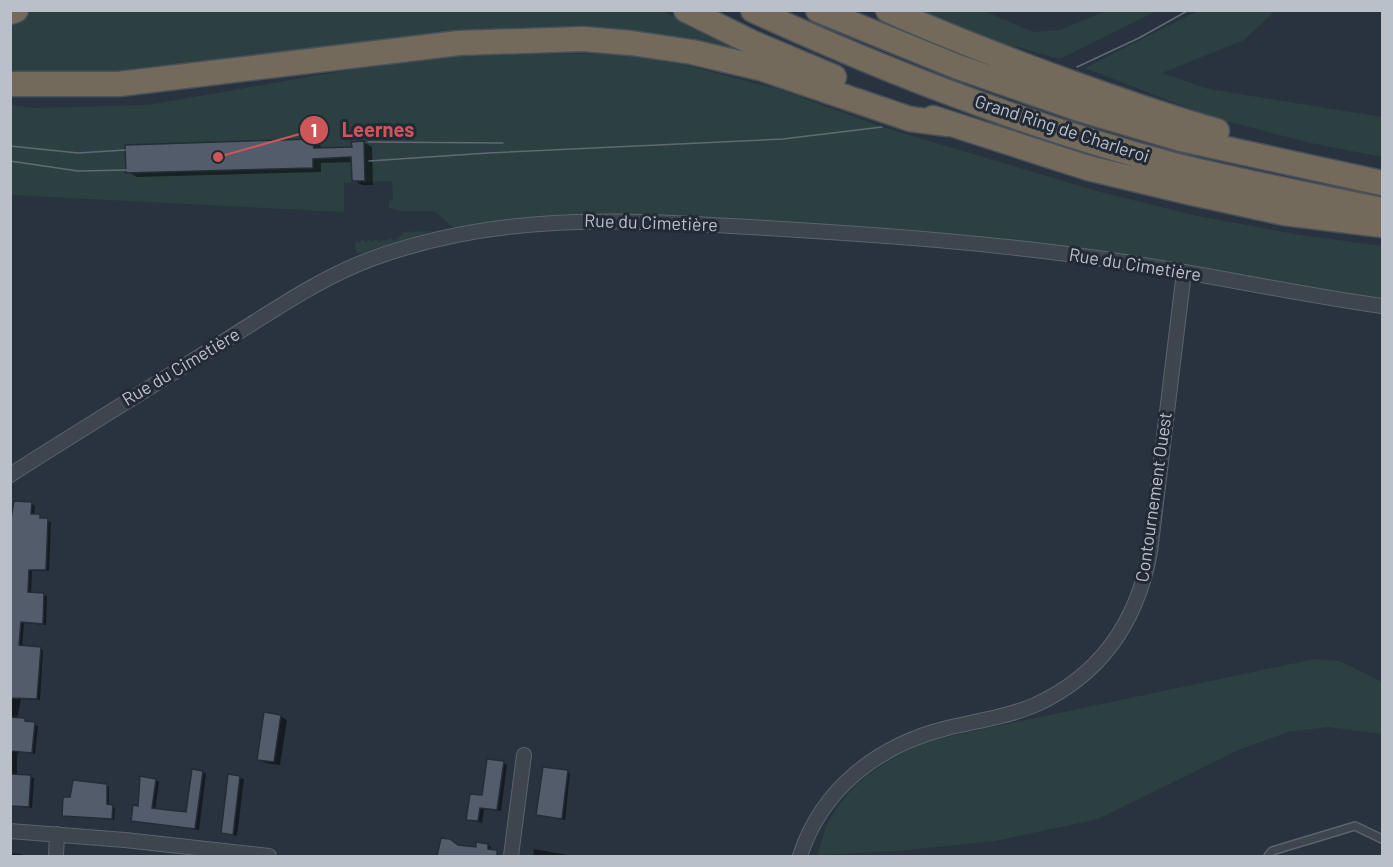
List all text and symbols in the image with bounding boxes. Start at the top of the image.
street label: Grand Ring de Charleroi [972,89,1152,167]
callout: Leernes [299,111,426,149]
text: Leernes [342,117,414,141]
text: 1 [311,119,317,141]
street label: Rue du Cimetière [584,209,718,235]
street label: Rue du Cimetière [1068,243,1203,285]
street label: Rue du Cimetière [118,322,243,410]
street label: Contournement Ouest [1130,410,1176,583]

